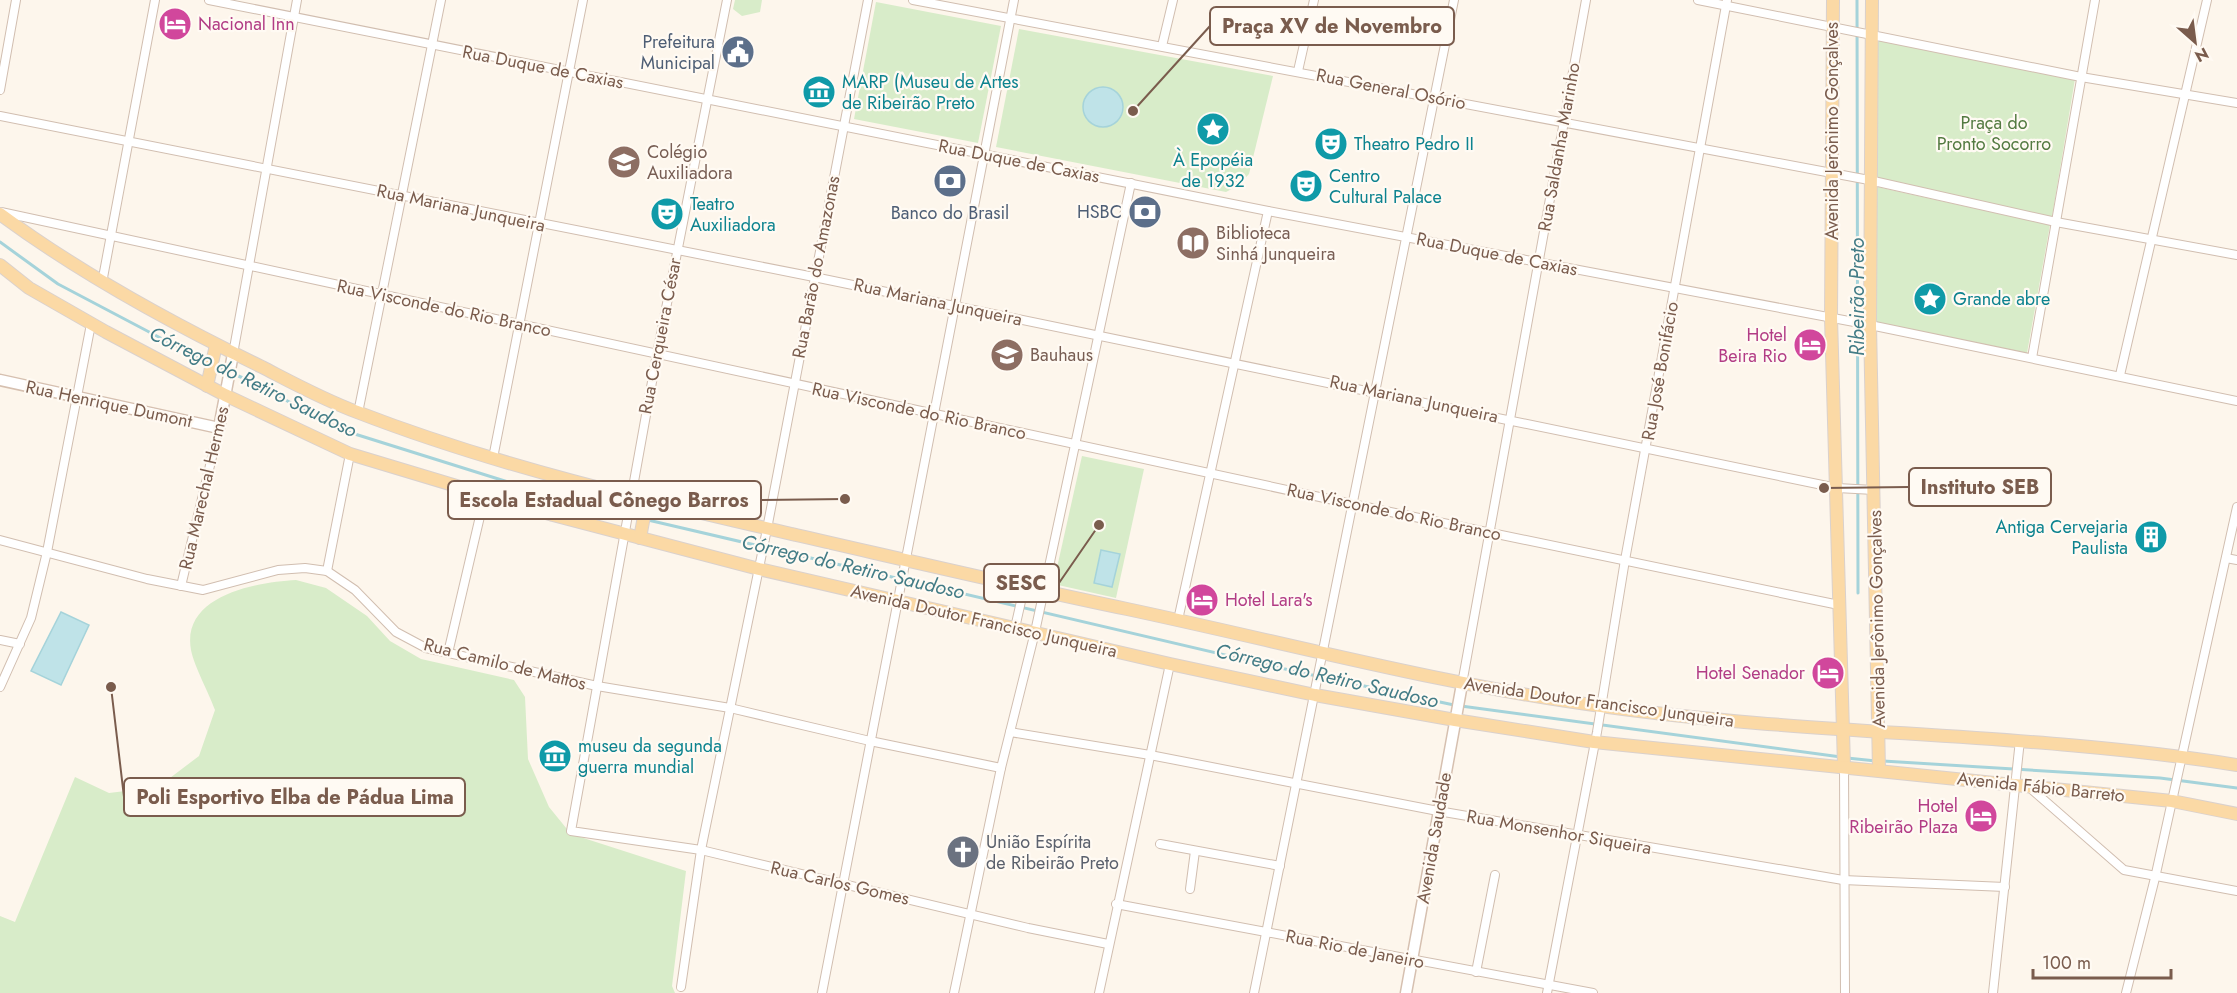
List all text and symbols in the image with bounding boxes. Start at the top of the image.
hotel icon: Nacional Inn [157,6,193,42]
callout: Praça XV de Novembro [1210,7,1454,45]
place label: Nacional Inn [198,11,295,37]
text: Praça XV de Novembro [1222,12,1442,41]
north arrow [2165,12,2225,72]
street label: Avenida Jerônimo Gonçalves [1819,22,1845,240]
place label: Prefeitura Municipal [640,29,715,76]
public building icon: Prefeitura Municipal [720,34,756,70]
street label: Rua Duque de Caxias [460,39,626,95]
text: N [2191,42,2213,68]
street label: Rua Saldanha Marinho [1531,60,1587,233]
street label: Rua General Osório [1314,62,1468,116]
place label: MARP (Museu de Artes de Ribeirão Preto [842,69,1019,116]
museum icon: MARP (Museu de Artes de Ribeirão Preto [801,74,837,110]
park label: Praça do Pronto Socorro [1937,110,2051,157]
place icon: À Epopéia de 1932 [1195,111,1231,147]
theatre icon: Theatro Pedro II [1313,126,1349,162]
place label: Theatro Pedro II [1354,131,1474,157]
street label: Rua Duque de Caxias [936,133,1102,189]
place label: Colégio Auxiliadora [647,139,733,186]
school or university icon: Colégio Auxiliadora [606,144,642,180]
place label: À Epopéia de 1932 [1173,147,1253,194]
bank icon: Banco do Brasil [932,163,968,199]
place label: Centro Cultural Palace [1329,163,1442,210]
theatre icon: Centro Cultural Palace [1288,168,1324,204]
street label: Rua Barão do Amazonas [786,173,846,361]
street label: Rua Mariana Junqueira [374,177,548,239]
place label: Teatro Auxiliadora [690,191,776,238]
bank icon: HSBC [1127,194,1163,230]
theatre icon: Teatro Auxiliadora [649,196,685,232]
place label: HSBC [1077,199,1122,225]
place label: Banco do Brasil [891,200,1009,226]
place label: Biblioteca Sinhá Junqueira [1216,220,1335,267]
library icon: Biblioteca Sinhá Junqueira [1175,225,1211,261]
street label: Rua Duque de Caxias [1414,226,1580,282]
water label: Ribeirão Preto [1843,238,1872,356]
street label: Rua Cerqueira César [632,255,688,416]
street label: Rua Mariana Junqueira [851,271,1025,333]
street label: Rua Visconde do Rio Branco [334,273,554,343]
place icon: Grande abre [1912,281,1948,317]
place label: Grande abre [1953,286,2050,312]
street label: Rua José Bonifácio [1635,299,1685,443]
water label: Córrego do Retiro Saudoso [144,319,362,445]
place label: Hotel Beira Rio [1718,322,1787,369]
hotel icon: Hotel Beira Rio [1792,327,1828,363]
school or university icon: Bauhaus [989,337,1025,373]
place label: Bauhaus [1030,342,1093,368]
street label: Rua Mariana Junqueira [1327,368,1501,430]
street label: Rua Henrique Dumont [23,374,195,435]
street label: Rua Visconde do Rio Branco [809,376,1029,446]
street label: Rua Marechal Hermes [173,404,235,572]
callout: Instituto SEB [1909,468,2051,506]
text: Instituto SEB [1921,473,2039,502]
street label: Rua Visconde do Rio Branco [1284,477,1504,547]
callout: Escola Estadual Cônego Barros [448,481,761,519]
text: Escola Estadual Cônego Barros [459,486,749,515]
street label: Avenida Jerônimo Gonçalves [1862,510,1892,728]
place label: Antiga Cervejaria Paulista [1995,514,2128,561]
building icon: Antiga Cervejaria Paulista [2133,519,2169,555]
water label: Córrego do Retiro Saudoso [739,527,968,607]
callout: SESC [984,564,1059,602]
text: SESC [995,569,1047,598]
street label: Avenida Doutor Francisco Junqueira [848,578,1120,664]
hotel icon: Hotel Lara's [1184,582,1220,618]
place label: Hotel Lara's [1225,587,1312,613]
street label: Rua Camilo de Mattos [421,631,589,697]
water label: Córrego do Retiro Saudoso [1213,636,1442,716]
hotel icon: Hotel Senador [1810,655,1846,691]
place label: Hotel Senador [1696,660,1806,686]
street label: Avenida Doutor Francisco Junqueira [1462,670,1736,734]
place label: museu da segunda guerra mundial [578,733,722,780]
museum icon: museu da segunda guerra mundial [537,738,573,774]
street label: Avenida Fábio Barreto [1956,765,2126,809]
street label: Avenida Saudade [1410,770,1458,906]
callout: Poli Esportivo Elba de Pádua Lima [124,778,465,816]
text: Poli Esportivo Elba de Pádua Lima [136,783,454,812]
place label: Hotel Ribeirão Plaza [1849,793,1958,840]
hotel icon: Hotel Ribeirão Plaza [1963,798,1999,834]
street label: Rua Monsenhor Siqueira [1465,803,1653,861]
place label: União Espírita de Ribeirão Preto [986,829,1119,876]
church icon: União Espírita de Ribeirão Preto [945,834,981,870]
street label: Rua Carlos Gomes [768,854,912,912]
street label: Rua Rio de Janeiro [1283,923,1427,975]
scale bar [2033,942,2171,980]
text: 100 m [2042,950,2091,976]

